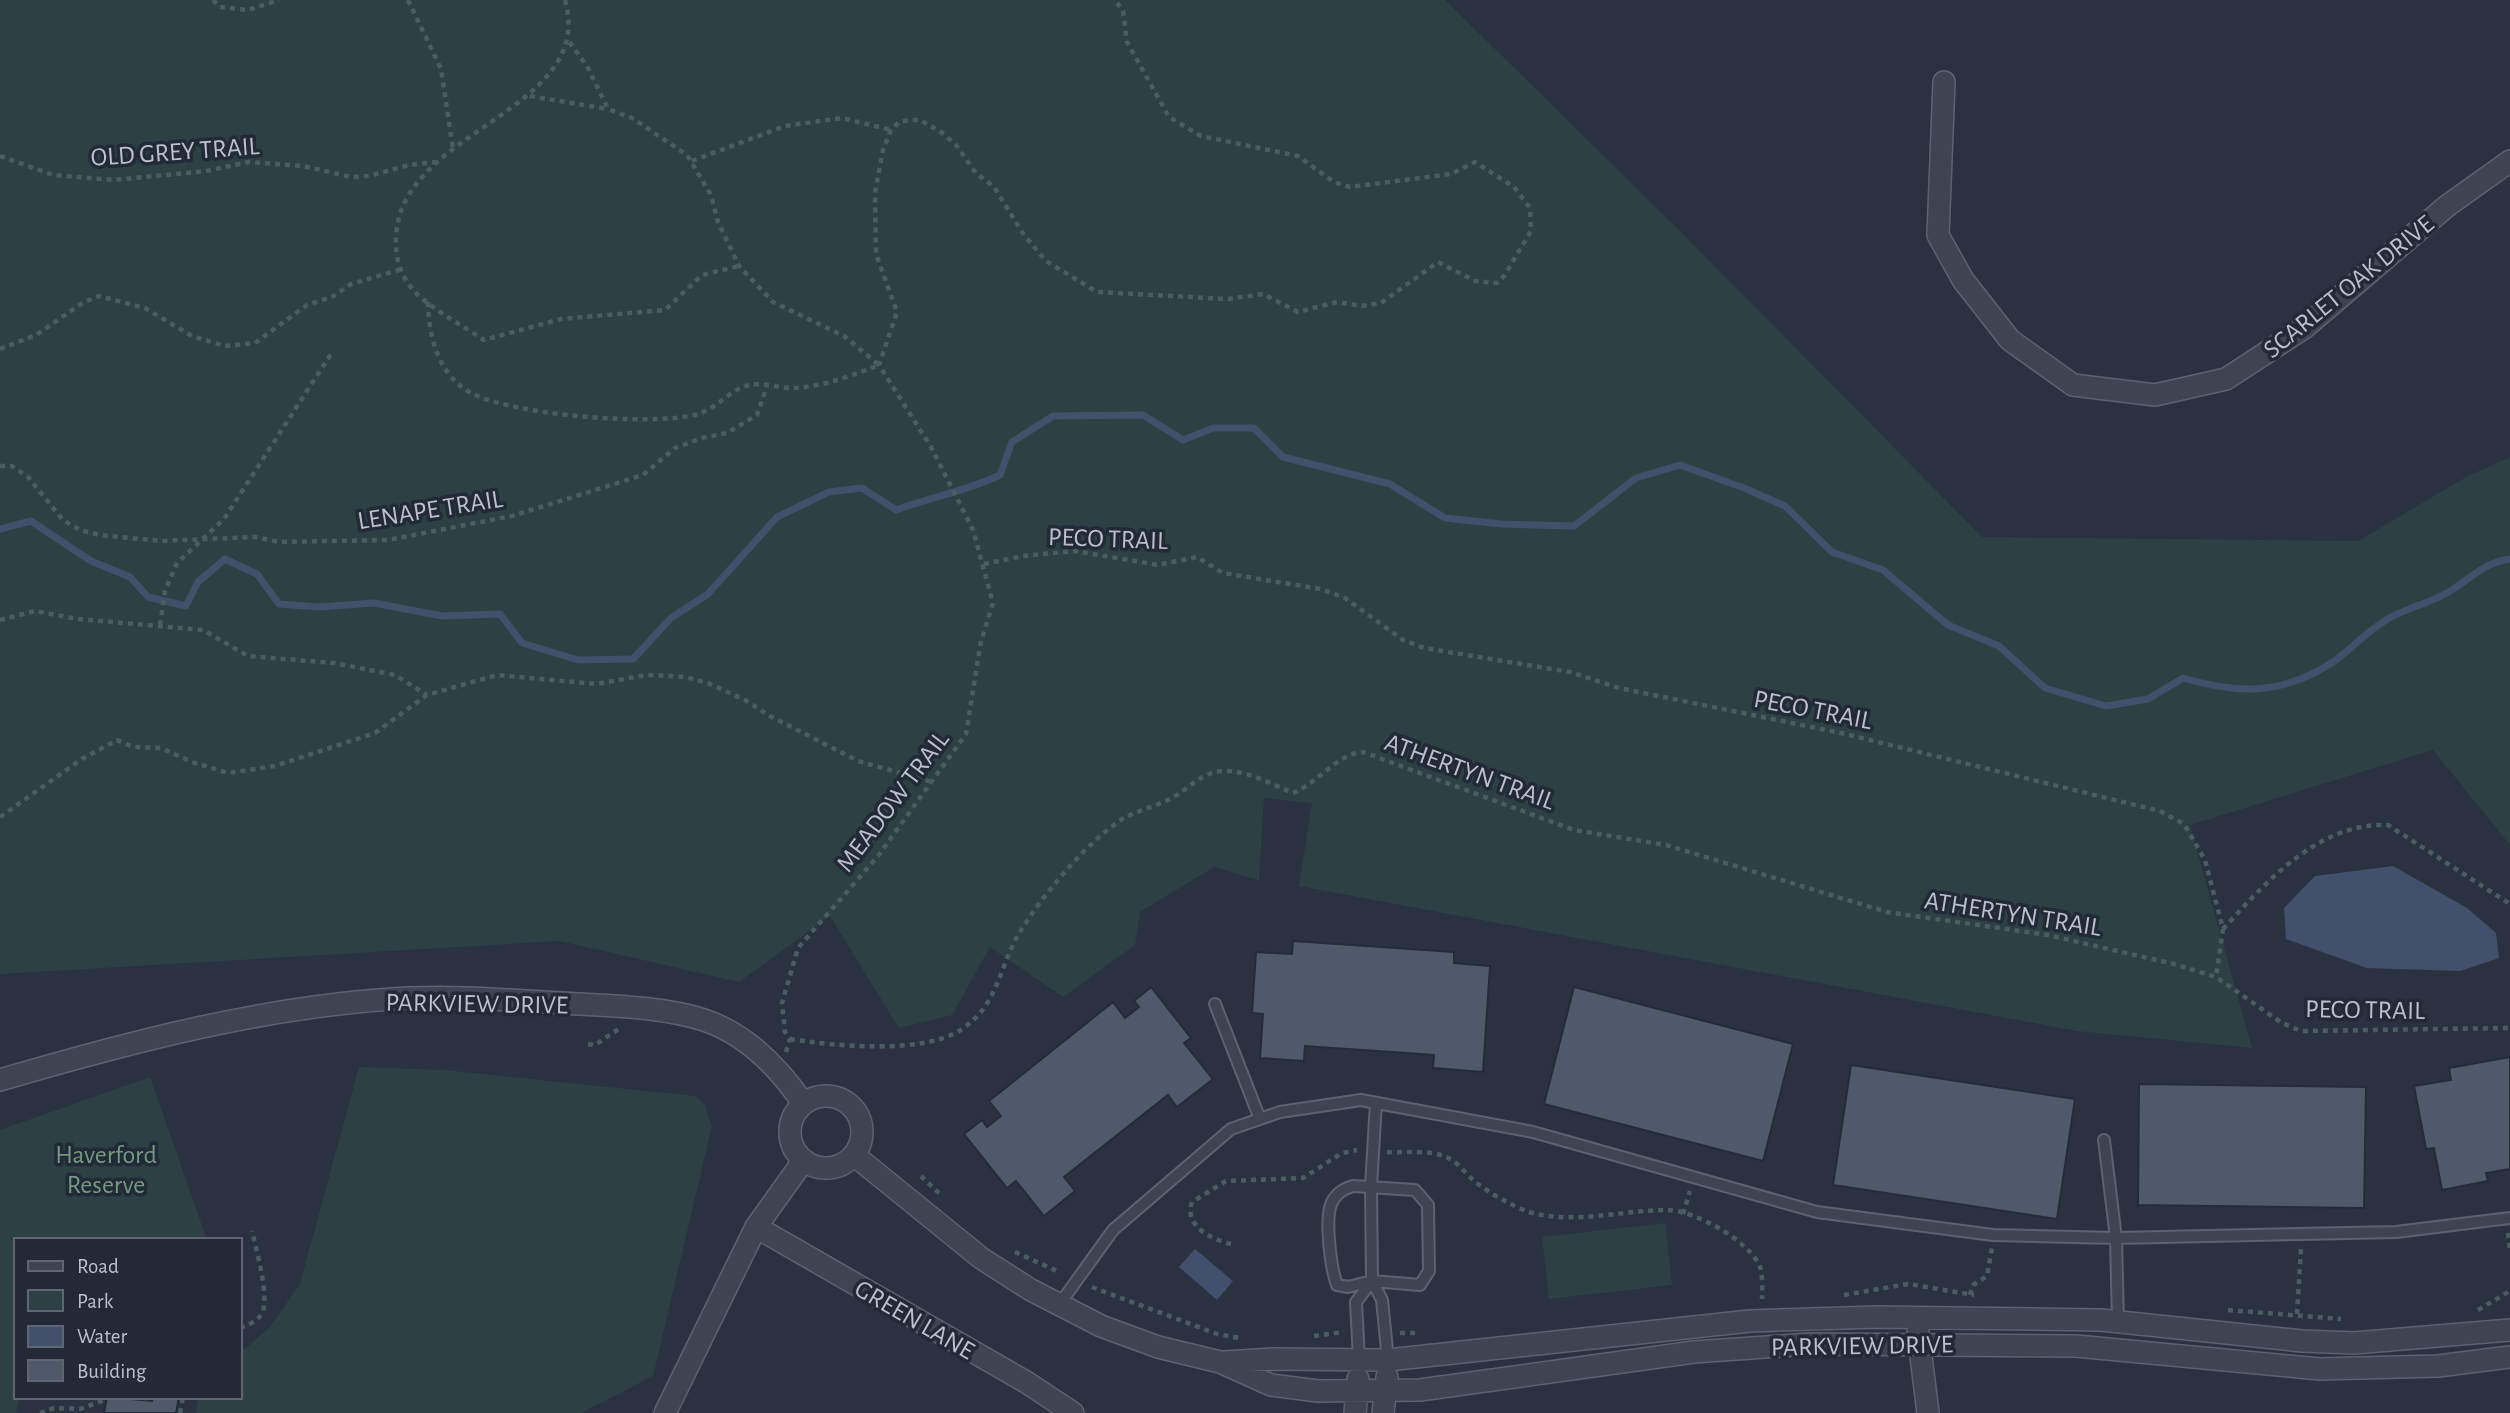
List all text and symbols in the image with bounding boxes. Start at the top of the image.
street label: OLD GREY TRAIL [90,133,260,171]
street label: SCARLET OAK DRIVE [2259,211,2439,363]
street label: LENAPE TRAIL [356,486,505,534]
street label: PECO TRAIL [1048,524,1169,554]
street label: PECO TRAIL [1751,686,1874,734]
street label: MEADOW TRAIL [832,726,954,877]
street label: ATHERTYN TRAIL [1381,729,1558,815]
street label: ATHERTYN TRAIL [1923,887,2103,941]
street label: PARKVIEW DRIVE [386,989,568,1019]
street label: PECO TRAIL [2305,996,2425,1024]
park label: Haverford Reserve [55,1142,157,1198]
legend [14,1238,242,1399]
text: Road [77,1256,119,1277]
street label: GREEN LANE [850,1275,979,1364]
text: Park [77,1291,114,1312]
text: Water [77,1326,127,1347]
street label: PARKVIEW DRIVE [1771,1331,1953,1361]
text: Building [77,1361,147,1382]

